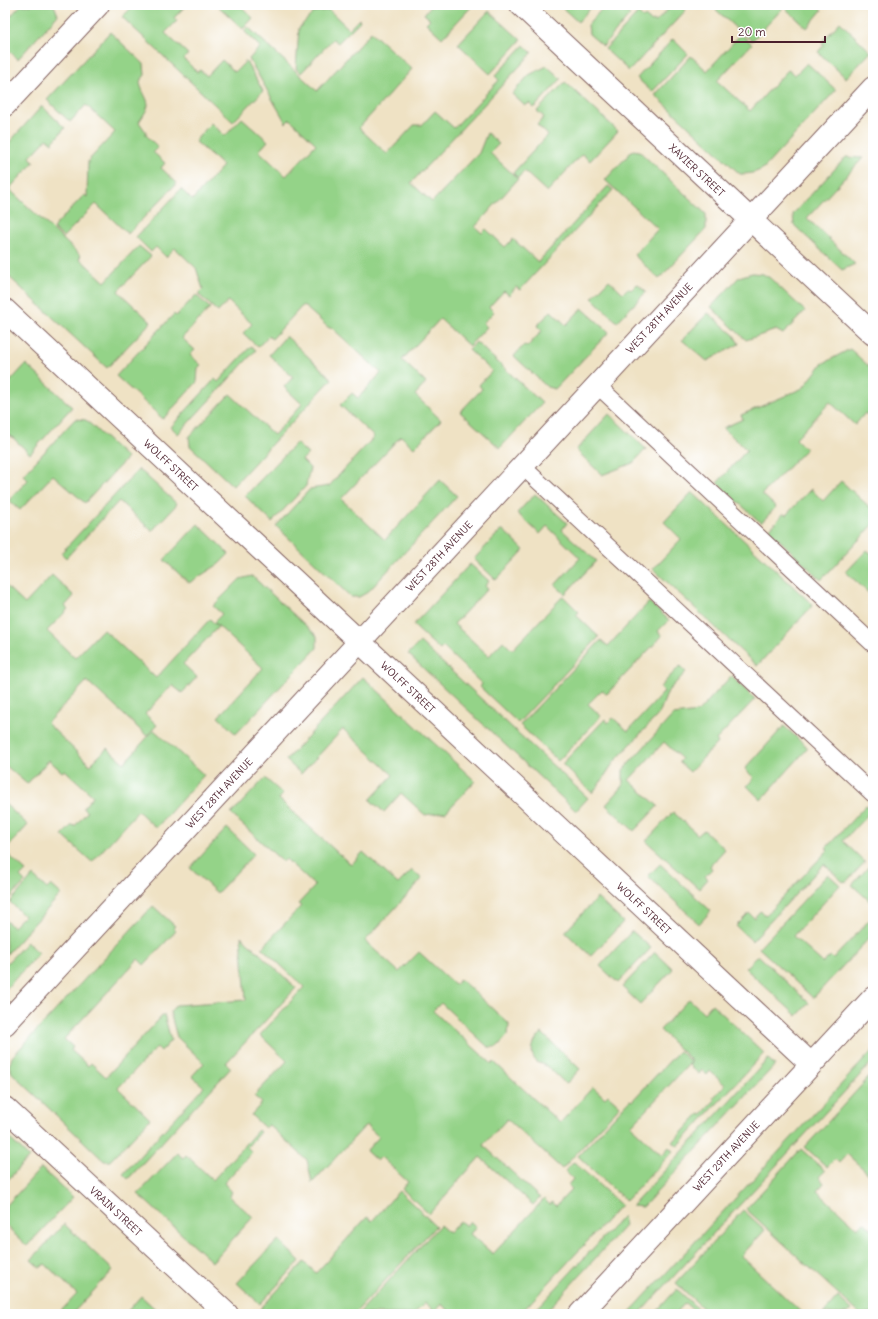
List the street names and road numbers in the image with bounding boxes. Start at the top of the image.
street label: XAVIER STREET [666,141,727,200]
street label: WEST 28TH AVENUE [623,280,696,356]
street label: WOLFF STREET [141,437,201,494]
street label: WEST 28TH AVENUE [403,518,476,594]
street label: WOLFF STREET [378,659,438,716]
street label: WEST 28TH AVENUE [183,755,256,831]
street label: WOLFF STREET [614,880,674,937]
street label: WEST 29TH AVENUE [690,1118,762,1194]
street label: VRAIN STREET [87,1184,145,1239]

